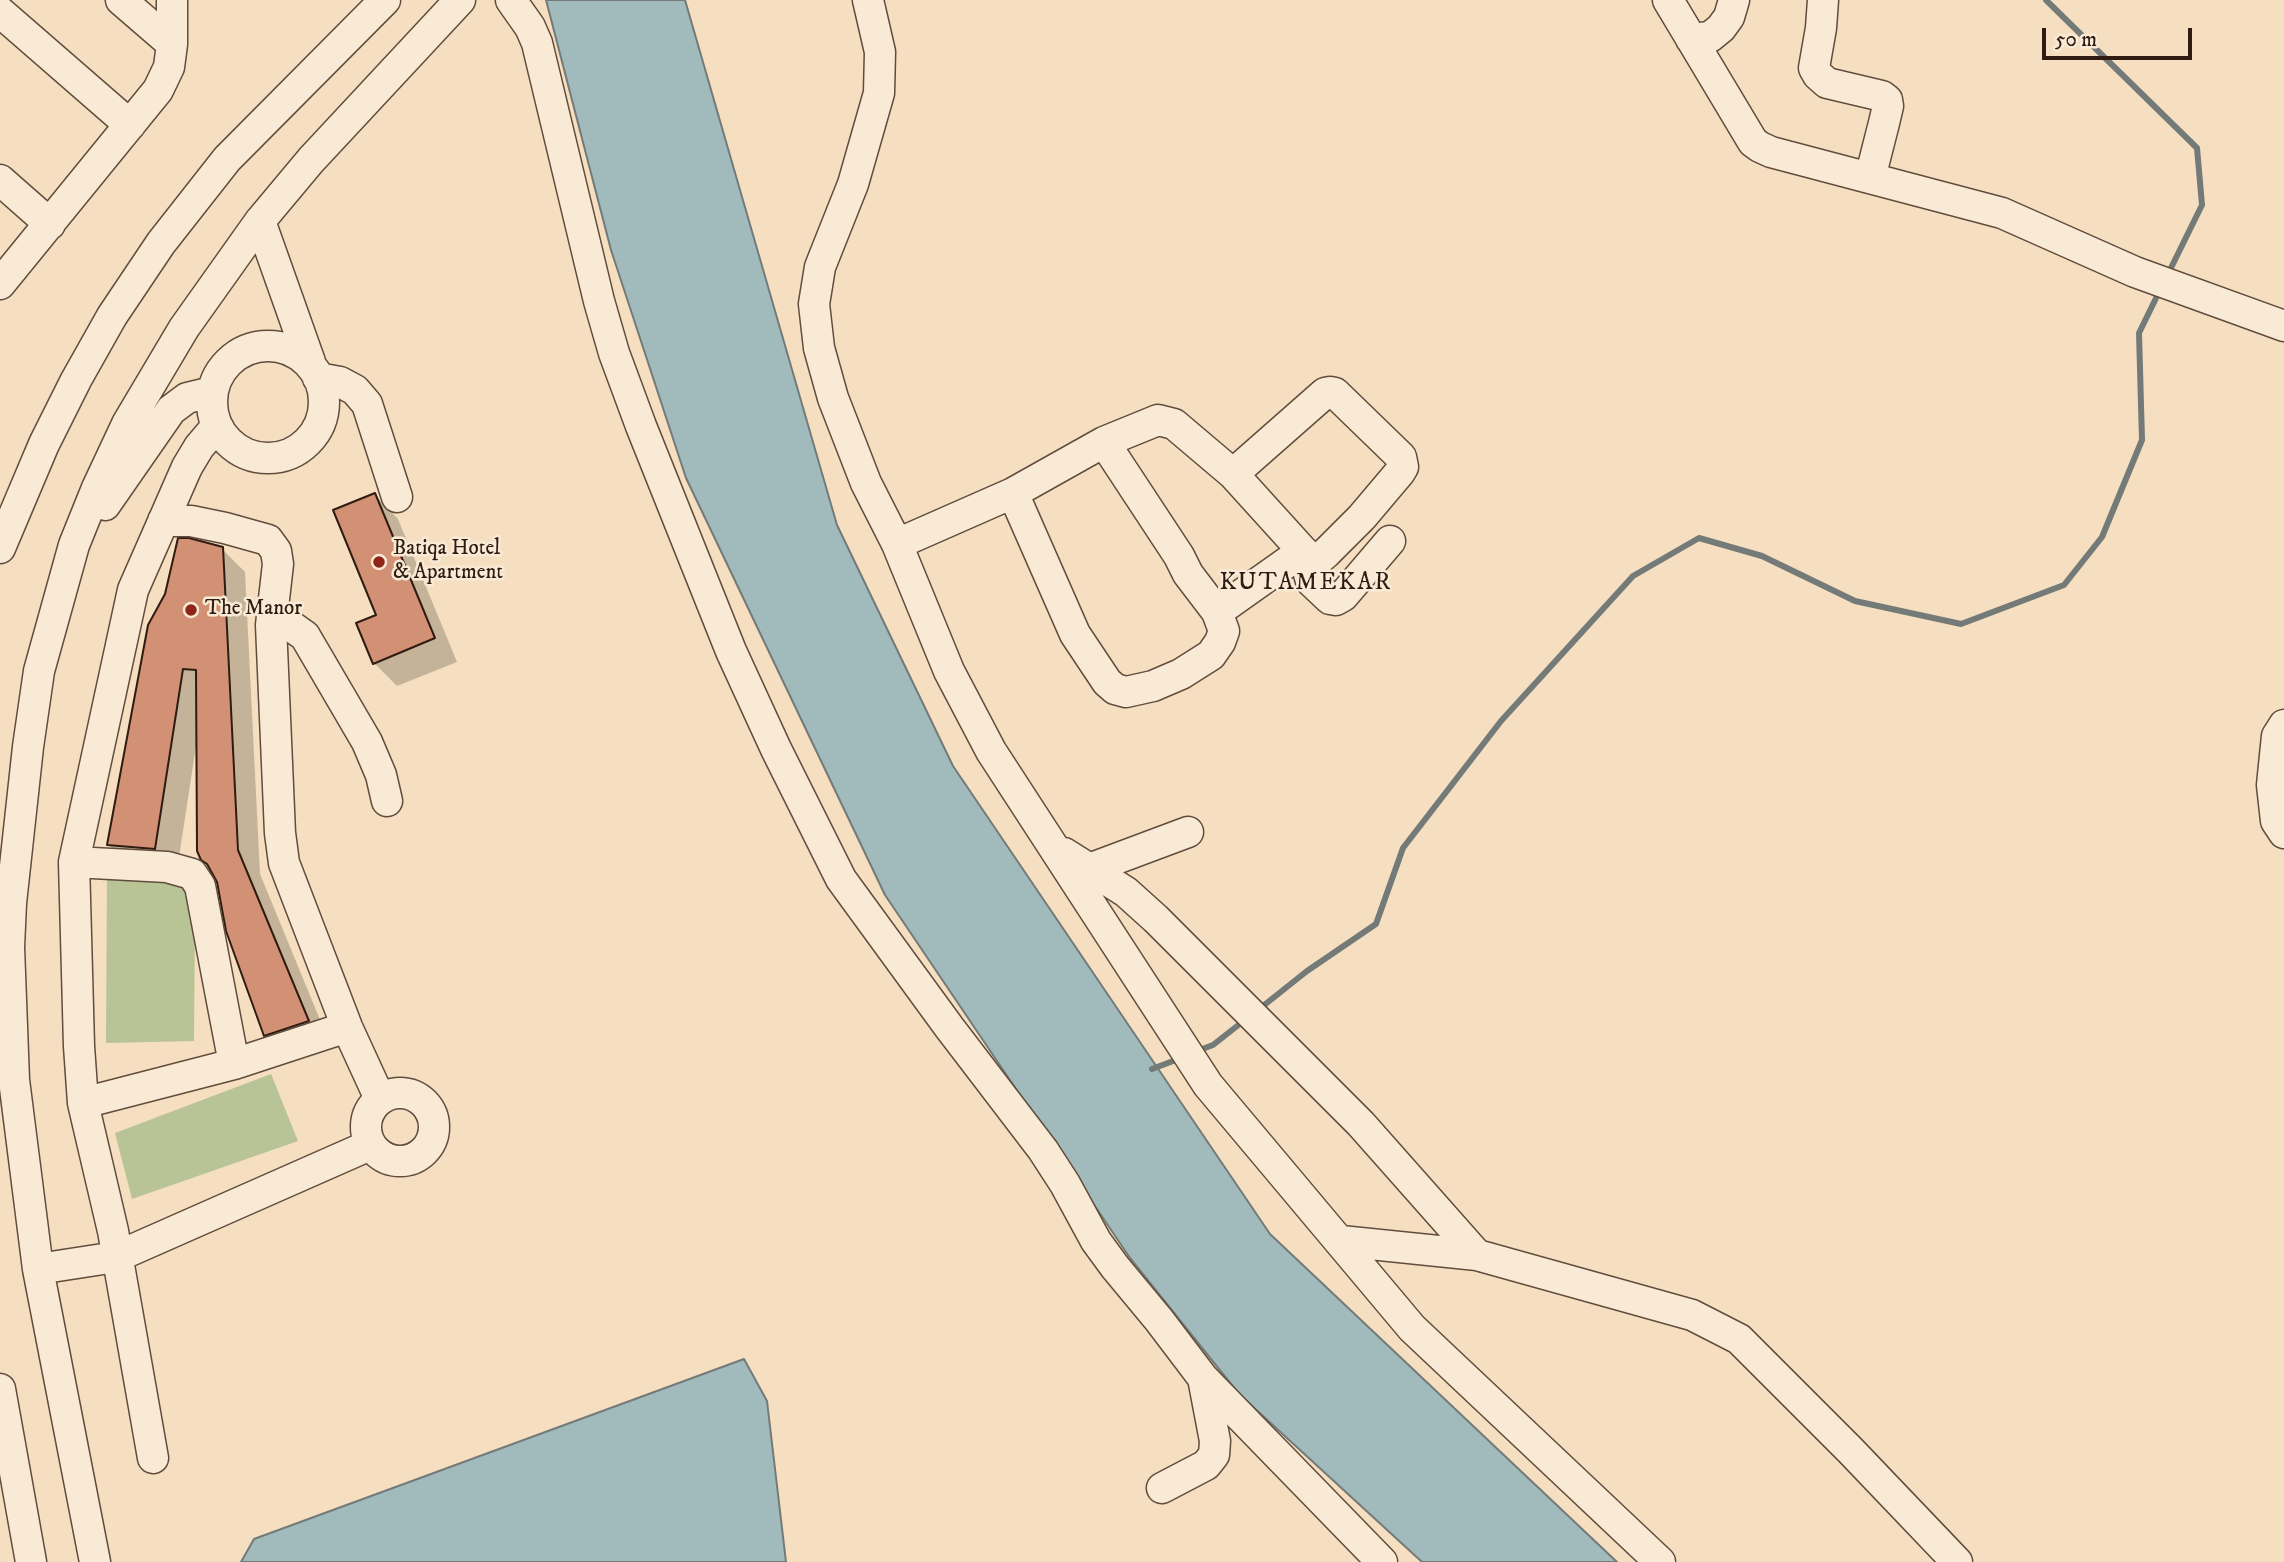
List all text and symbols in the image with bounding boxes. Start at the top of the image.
scale bar [2046,14,2196,58]
text: 50 m [2055,27,2097,53]
place label: Batiqa Hotel & Apartment [393,537,503,587]
marker: Batiqa Hotel & Apartment [371,554,387,570]
district label: KUTAMEKAR [1221,570,1391,598]
place label: The Manor [205,597,302,623]
marker: The Manor [183,602,199,618]

